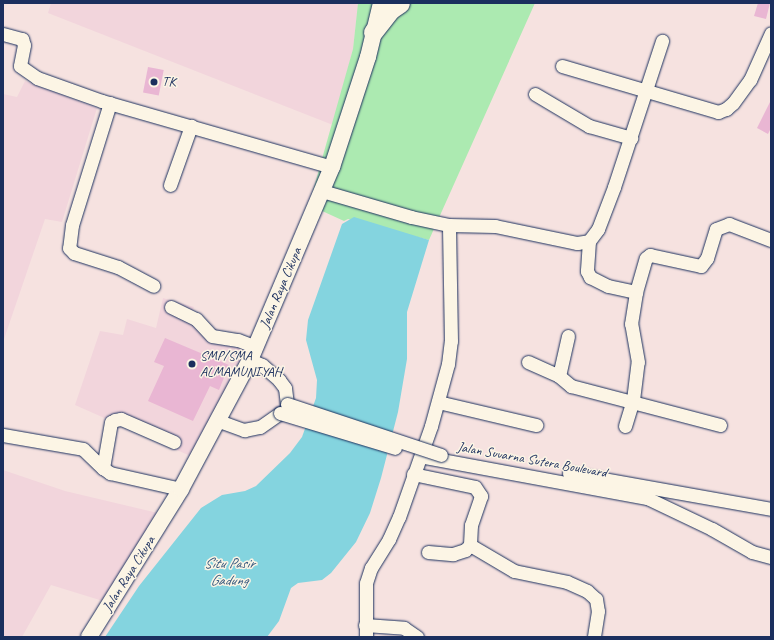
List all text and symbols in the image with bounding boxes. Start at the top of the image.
place label: TK [162,74,175,90]
marker: TK [149,77,159,87]
street label: Jalan Raya Cikupa [257,245,305,331]
place label: SMP/SMA ALMAMUNIYAH [200,348,282,380]
marker: SMP/SMA ALMAMUNIYAH [187,359,197,369]
street label: Jalan Suvarna Sutera Boulevard [456,439,608,481]
street label: Jalan Raya Cikupa [99,533,159,615]
water label: Situ Pasir Gadung [204,554,254,589]

